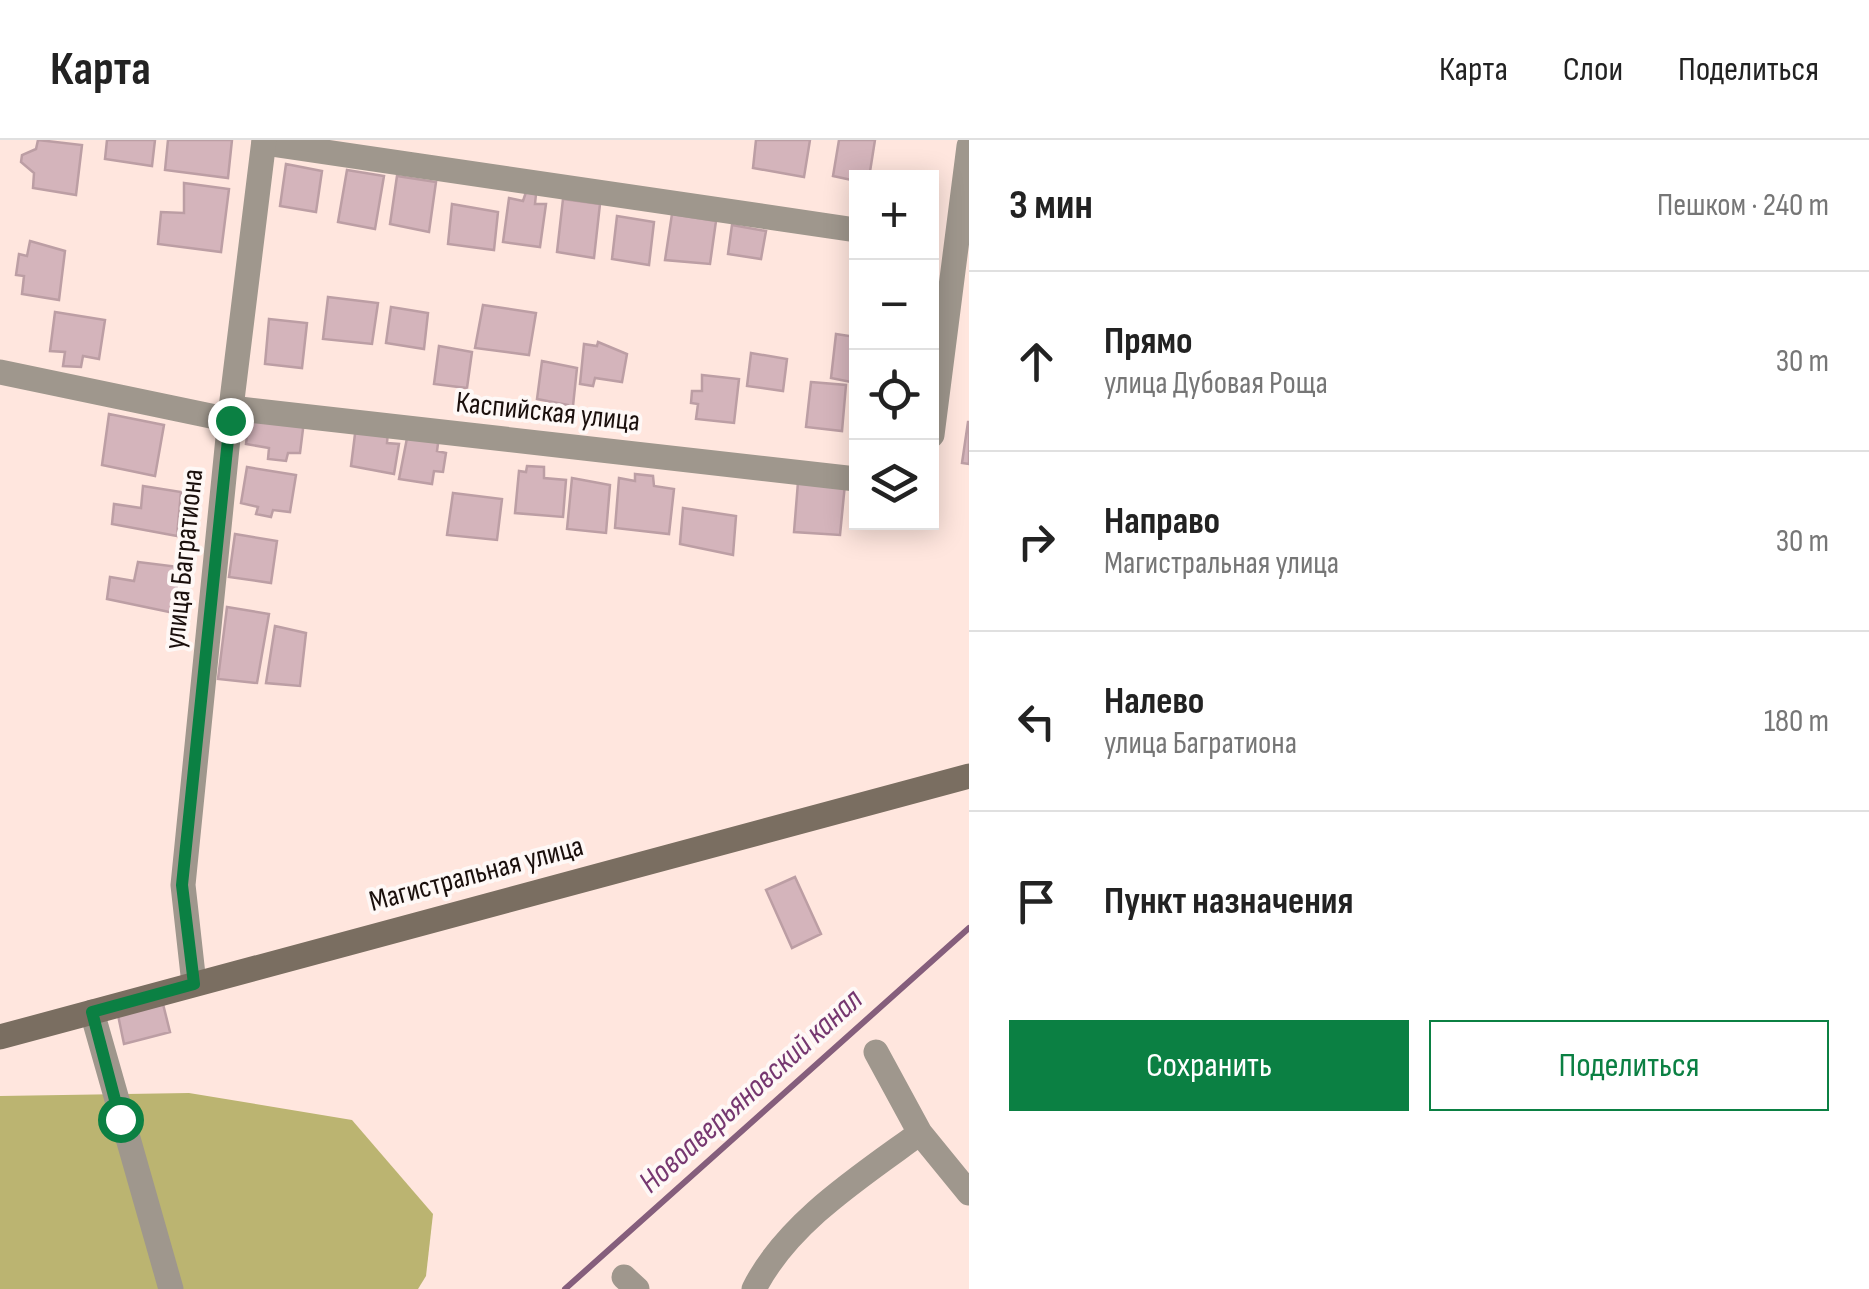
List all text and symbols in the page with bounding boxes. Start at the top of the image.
text: Карта [50,41,151,98]
text: Карта [1439,48,1508,91]
text: Слои [1563,48,1623,91]
text: Поделиться [1678,48,1819,91]
map controls [849,170,939,530]
button: + [849,170,939,260]
text: 3 мин [1009,180,1093,231]
text: Пешком · 240 m [1657,186,1829,225]
button: − [849,260,939,350]
text: Прямо [1104,319,1193,364]
icon: ahead [1009,334,1064,389]
text: 30 m [1776,342,1829,381]
button: locate [849,350,939,440]
text: улица Дубовая Роща [1104,364,1328,403]
street label: Каспийская улица [454,384,642,440]
route end [208,398,254,444]
button: layers [849,440,939,530]
street label: улица Багратиона [157,467,211,651]
text: Направо [1104,499,1220,544]
icon: right [1009,514,1064,569]
text: 30 m [1776,522,1829,561]
text: Магистральная улица [1104,544,1339,583]
text: Налево [1104,679,1204,724]
icon: left [1009,694,1064,749]
text: 180 m [1764,702,1829,741]
text: улица Багратиона [1104,724,1297,763]
street label: Магистральная улица [365,828,587,920]
icon: arrive [1009,874,1064,929]
text: Пункт назначения [1104,879,1353,924]
water label: Новоаверьяновский канал [631,980,871,1202]
button: Сохранить [1009,1020,1409,1111]
button: Поделиться [1429,1020,1829,1111]
route start [98,1097,144,1143]

